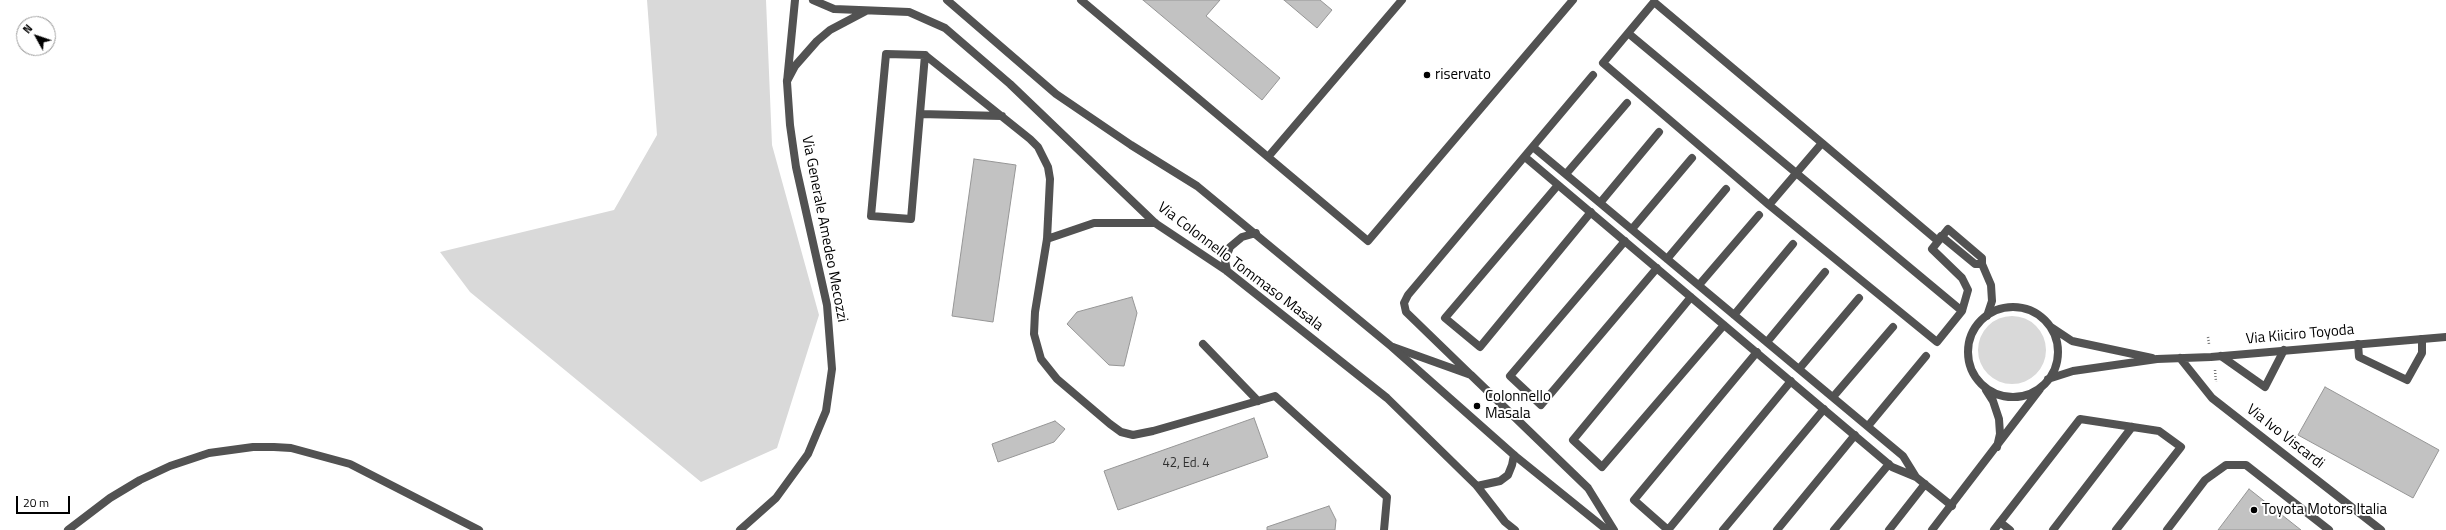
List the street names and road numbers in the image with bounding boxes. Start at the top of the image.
street label: Via Generale Amedeo Mecozzi [797,134,851,324]
street label: Via Colonnello Tommaso Masala [1154,199,1326,335]
street label: Via Kiiciro Toyoda [2245,321,2355,349]
street label: Via Ivo Viscardi [2242,401,2328,473]

